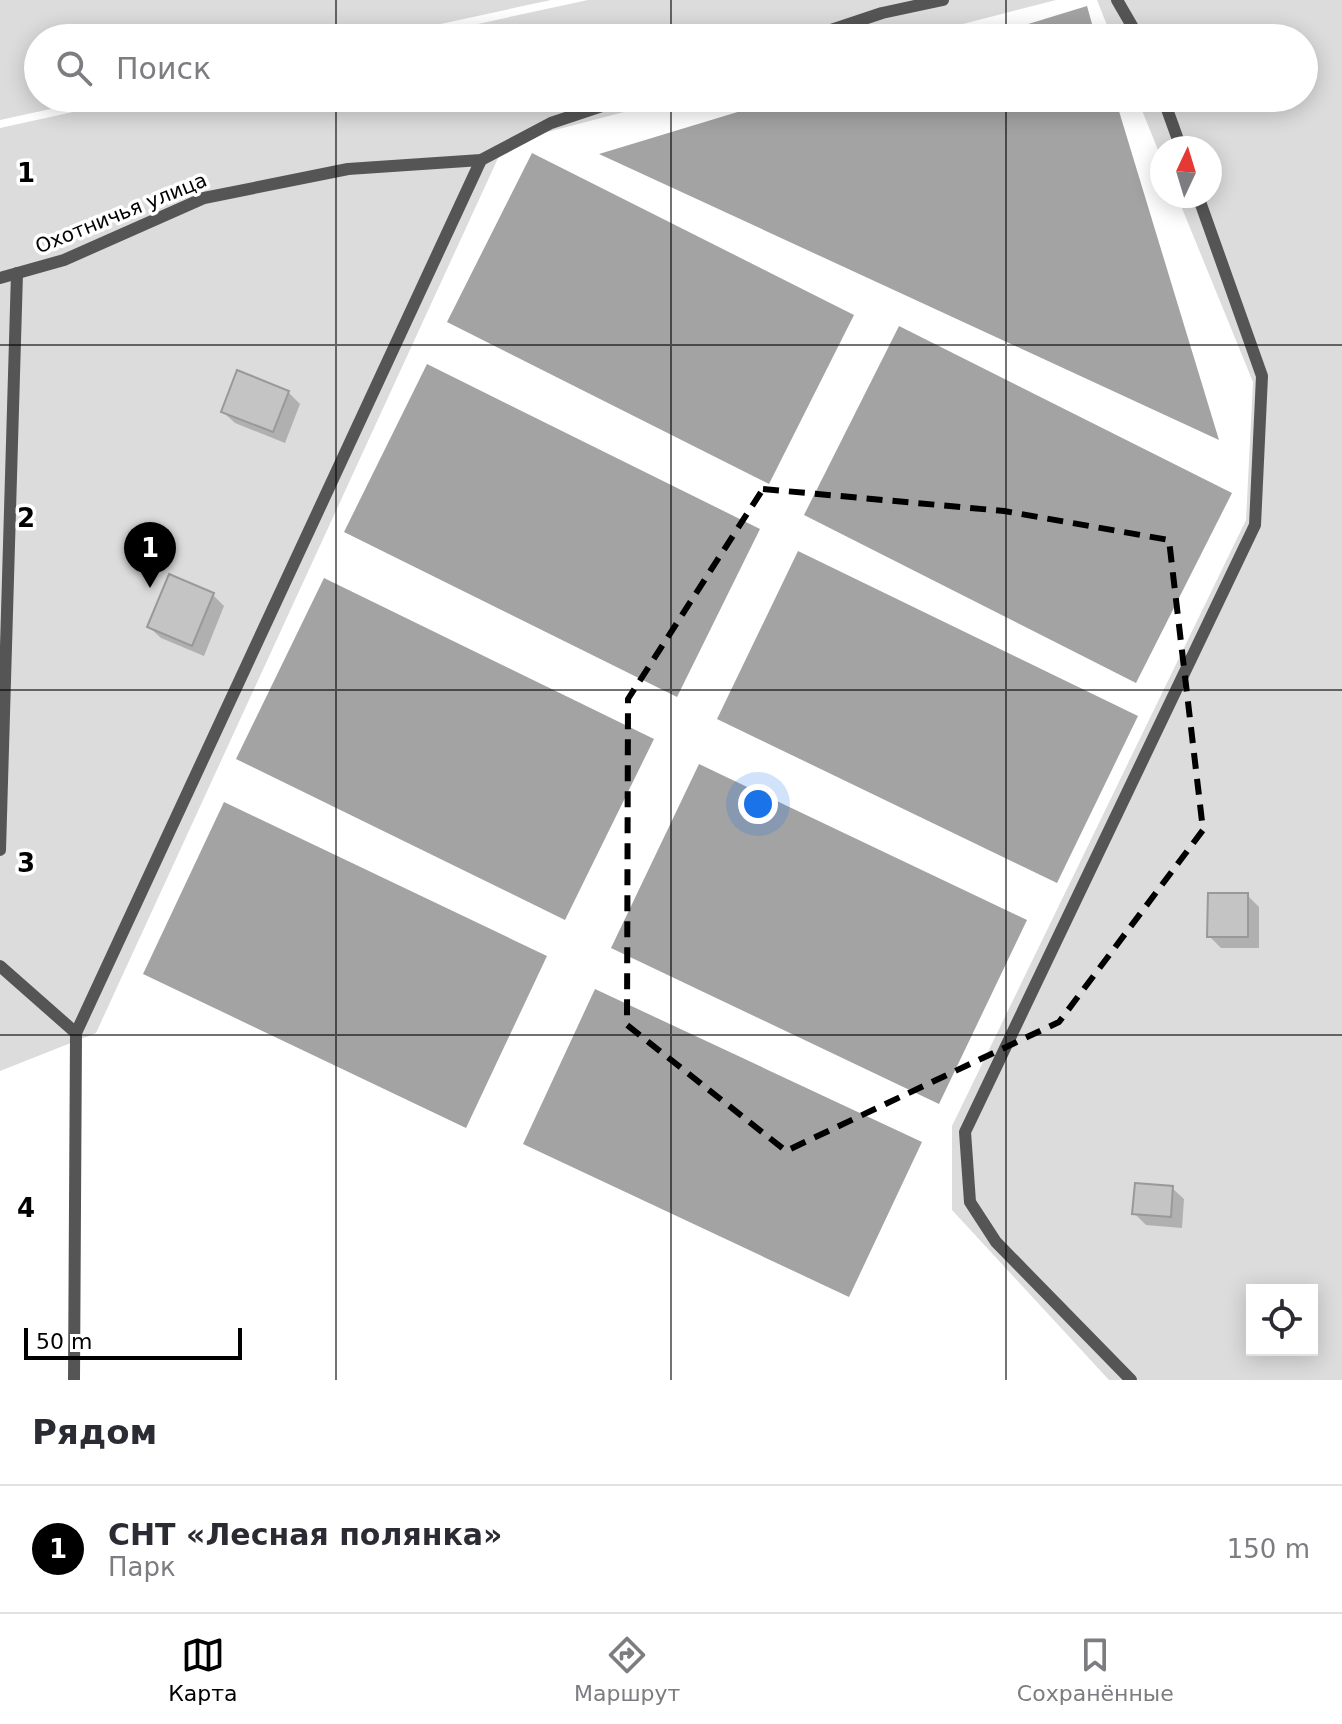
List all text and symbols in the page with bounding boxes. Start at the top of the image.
search box [24,24,1318,112]
icon: search [52,46,96,90]
text: Поиск [116,51,211,86]
north arrow [1150,136,1222,208]
text: 1 [17,158,35,188]
street label: Охотничья улица [32,168,210,258]
text: 2 [17,503,35,533]
pin: 1 [124,522,176,588]
your location [738,784,778,824]
text: 3 [17,848,35,878]
text: 4 [17,1193,35,1223]
map controls [1246,1284,1318,1356]
button: locate [1246,1284,1318,1356]
scale bar [24,1324,242,1360]
text: 50 m [36,1329,92,1354]
text: Рядом [32,1412,157,1452]
text: СНТ «Лесная полянка» [108,1517,502,1552]
text: 1 [49,1534,67,1564]
text: 150 m [1227,1534,1310,1564]
text: Парк [108,1552,176,1582]
tab: Карта [168,1633,238,1706]
tab: Маршрут [574,1633,680,1706]
tab: Сохранённые [1017,1633,1174,1706]

